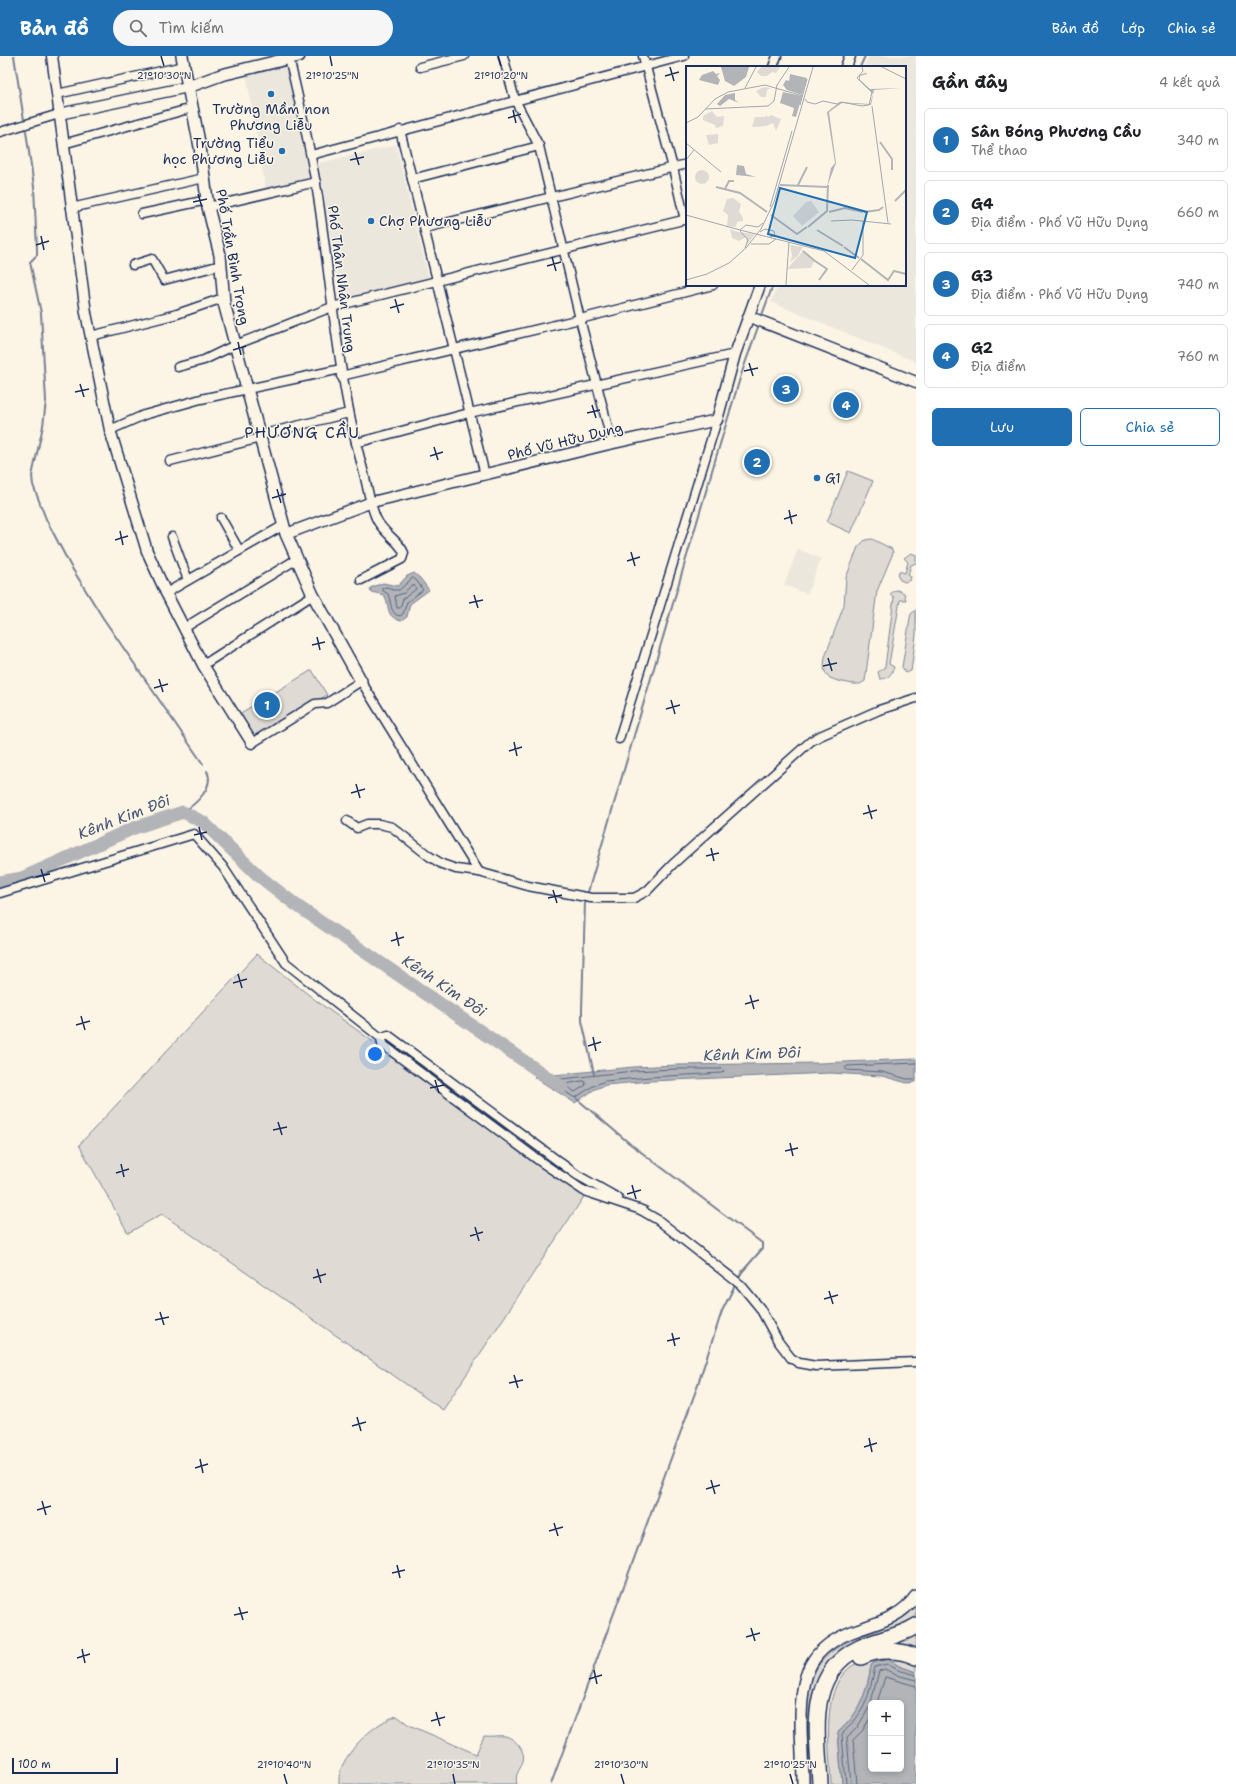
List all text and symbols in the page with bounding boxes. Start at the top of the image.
search box [113,10,393,46]
text: Bản đồ [20,16,89,41]
icon: search [127,17,149,39]
text: Tìm kiếm [159,18,224,38]
text: Bản đồ [1052,19,1099,37]
text: Lớp [1121,19,1145,37]
text: Chia sẻ [1167,19,1216,37]
inset map [686,66,906,286]
text: 21°10'30"N [137,69,191,82]
text: 21°10'25"N [305,69,359,82]
text: 21°10'20"N [474,69,528,82]
text: Gần đây [932,71,1008,93]
text: 4 kết quả [1159,74,1220,91]
marker: Trường Mầm non Phương Liễu [266,89,276,99]
place label: Trường Mầm non Phương Liễu [212,100,330,134]
text: Sân Bóng Phương Cầu [971,122,1141,142]
text: 1 [943,132,949,149]
text: 340 m [1177,132,1219,149]
place label: Trường Tiểu học Phương Liễu [163,134,274,168]
text: Thể thao [971,142,1028,159]
marker: Trường Tiểu học Phương Liễu [277,146,287,156]
street label: Phố Trần Bình Trọng [212,188,254,326]
text: G4 [971,194,994,214]
street label: Phố Thân Nhân Trung [324,204,360,354]
text: 2 [941,204,951,221]
text: 660 m [1177,204,1219,221]
place label: Chợ Phương Liễu [379,212,492,230]
text: Địa điểm · Phố Vũ Hữu Dụng [971,214,1148,231]
marker: Chợ Phương Liễu [366,216,376,226]
text: G3 [971,266,993,286]
text: 3 [941,276,951,293]
text: 740 m [1177,276,1219,293]
text: Địa điểm · Phố Vũ Hữu Dụng [971,286,1148,303]
text: G2 [971,338,993,358]
text: 4 [941,348,951,365]
text: 760 m [1177,348,1219,365]
text: Địa điểm [971,358,1026,375]
pin: 3 [773,374,799,404]
pin: 4 [833,390,859,420]
button: Lưu [932,408,1072,446]
button: Chia sẻ [1080,408,1220,446]
street label: Phố Vũ Hữu Dụng [506,418,624,464]
district label: PHƯƠNG CẦU [244,420,360,443]
pin: 2 [744,447,770,477]
place label: G1 [825,469,841,487]
marker: G1 [812,473,822,483]
pin: 1 [254,690,280,720]
water label: Kênh Kim Đôi [75,790,174,844]
water label: Kênh Kim Đôi [398,950,491,1022]
water label: Kênh Kim Đôi [703,1042,802,1066]
your location [365,1044,385,1064]
map controls [868,1700,904,1772]
button: + [868,1700,904,1736]
button: − [868,1736,904,1772]
scale bar [12,1756,118,1775]
text: 100 m [18,1757,51,1772]
text: 21°10'40"N [257,1758,311,1771]
text: 21°10'35"N [426,1758,480,1771]
text: 21°10'30"N [594,1758,648,1771]
text: 21°10'25"N [763,1758,817,1771]

